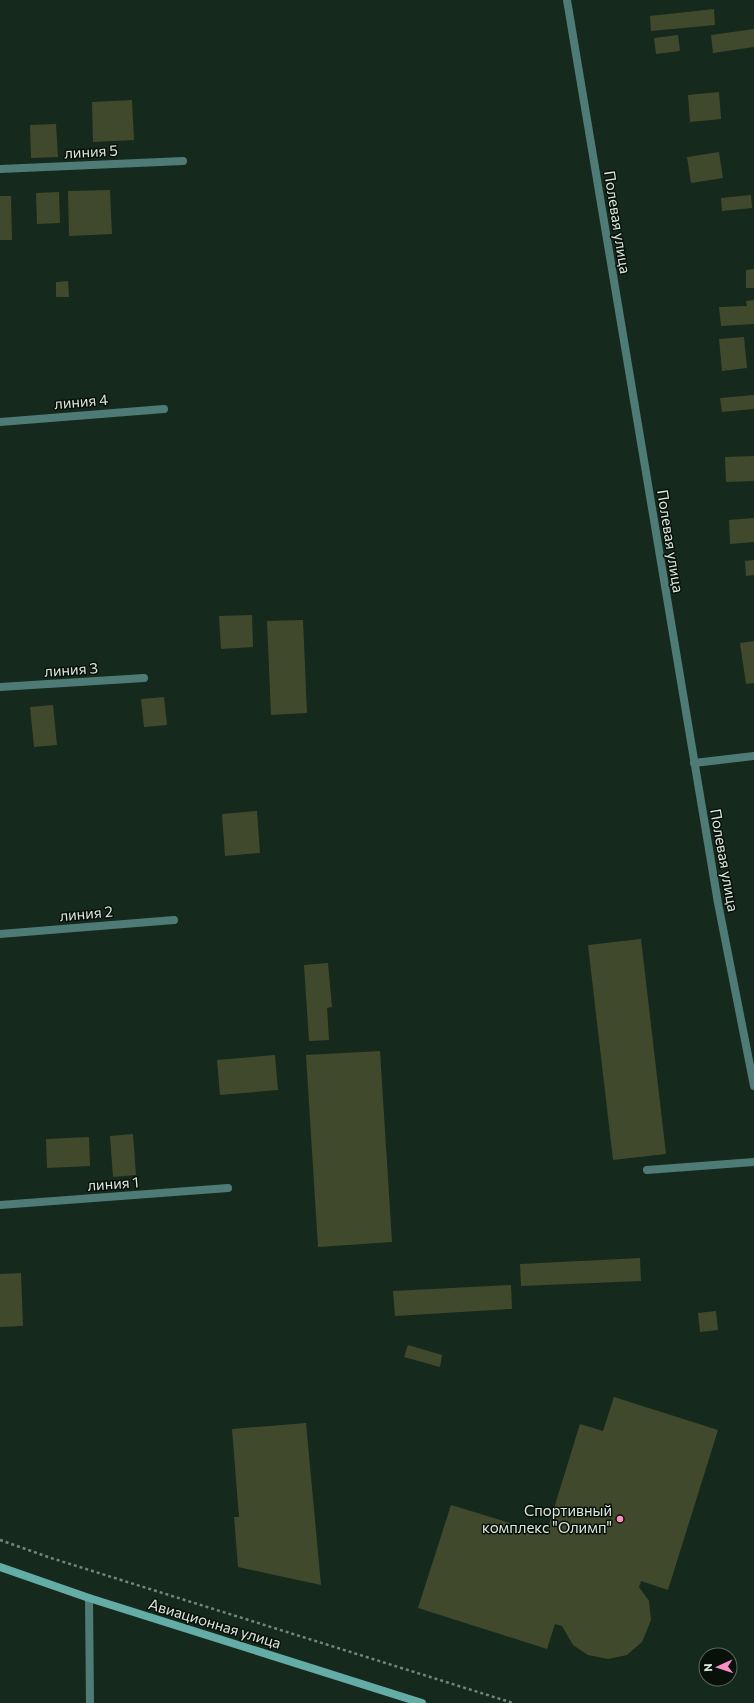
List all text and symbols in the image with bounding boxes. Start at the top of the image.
street label: линия 5 [64,141,118,161]
street label: Полевая улица [601,169,635,275]
street label: линия 4 [53,390,109,412]
street label: Полевая улица [654,488,688,594]
street label: линия 3 [44,658,98,680]
street label: Полевая улица [707,807,743,913]
street label: линия 2 [59,902,113,924]
street label: линия 1 [87,1172,139,1194]
place label: Спортивный комплекс "Олимп" [482,1501,612,1536]
marker: Спортивный комплекс "Олимп" [615,1514,625,1524]
street label: Авиационная улица [147,1594,283,1652]
north arrow [698,1647,738,1687]
text: N [701,1663,714,1672]

